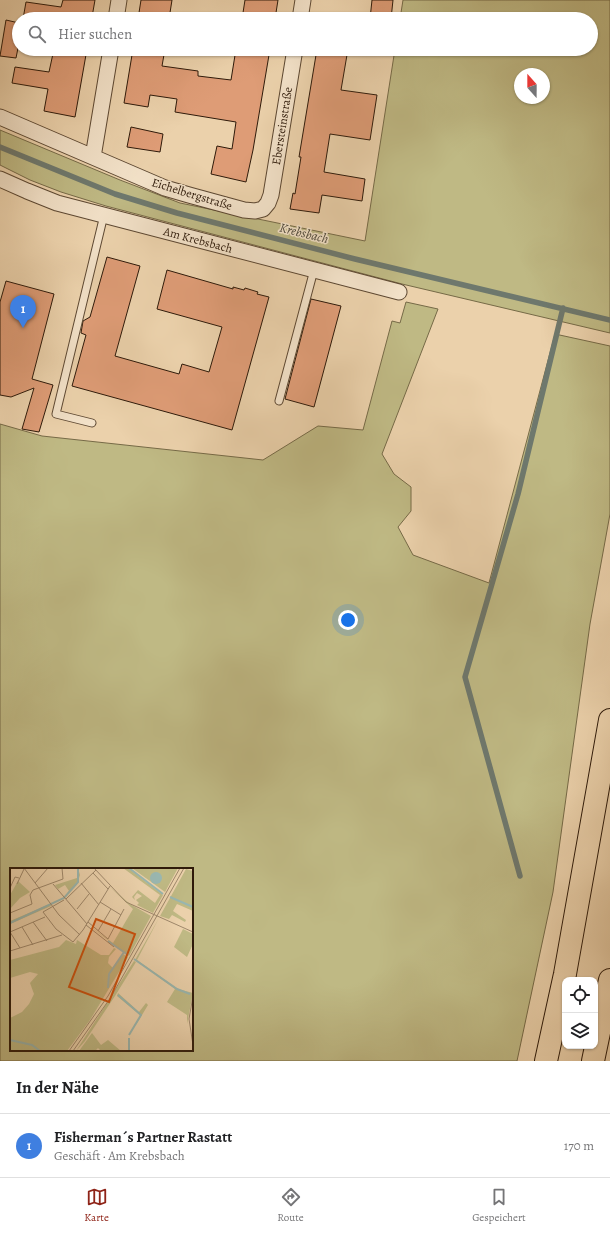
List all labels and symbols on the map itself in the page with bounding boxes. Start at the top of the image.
north arrow [514,68,550,104]
street label: Ebersteinstraße [268,86,296,166]
street label: Eichelbergstraße [150,174,234,214]
water label: Krebsbach [278,219,330,247]
street label: Am Krebsbach [161,223,235,257]
pin: 1 [10,295,36,328]
your location [338,610,358,630]
inset map [10,868,193,1051]

